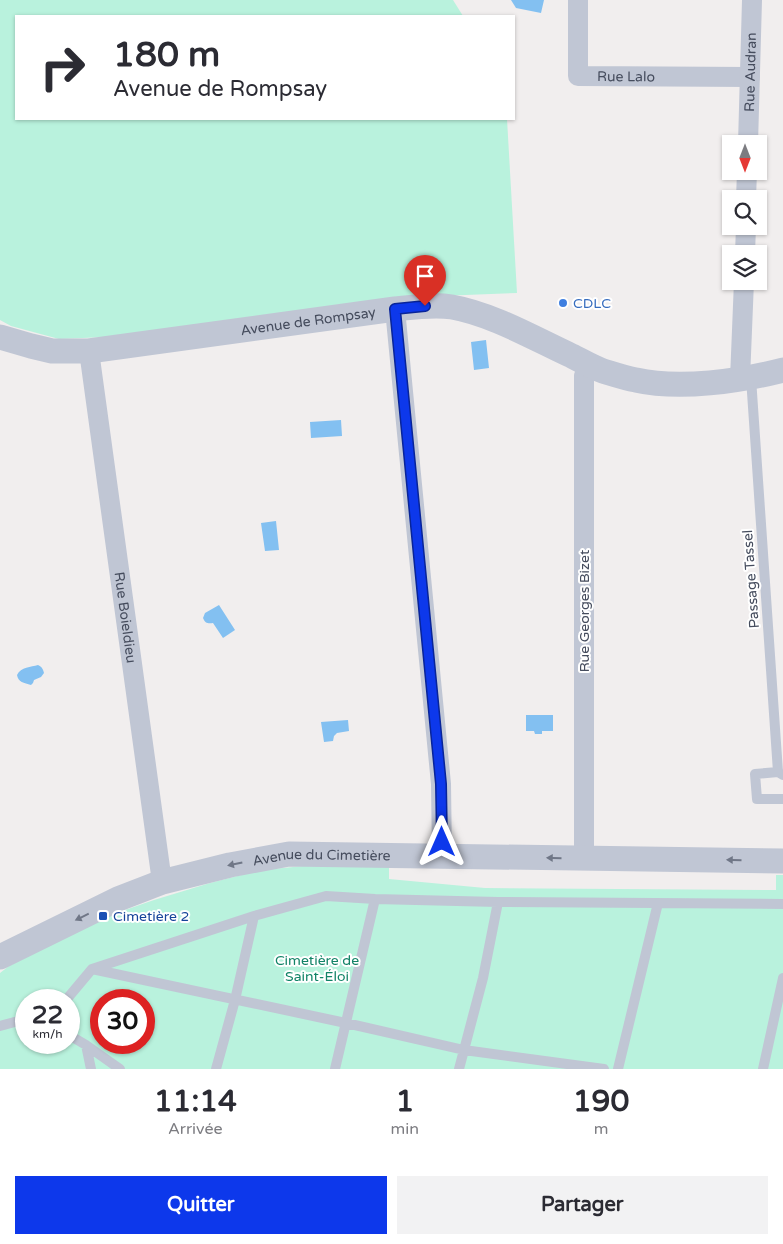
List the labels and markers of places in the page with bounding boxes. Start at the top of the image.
pin [404,255,446,306]
place label: CDLC [573,295,611,312]
marker: CDLC [557,297,569,309]
place label: Cimetière 2 [113,908,189,925]
marker: Cimetière 2 [97,910,109,922]

